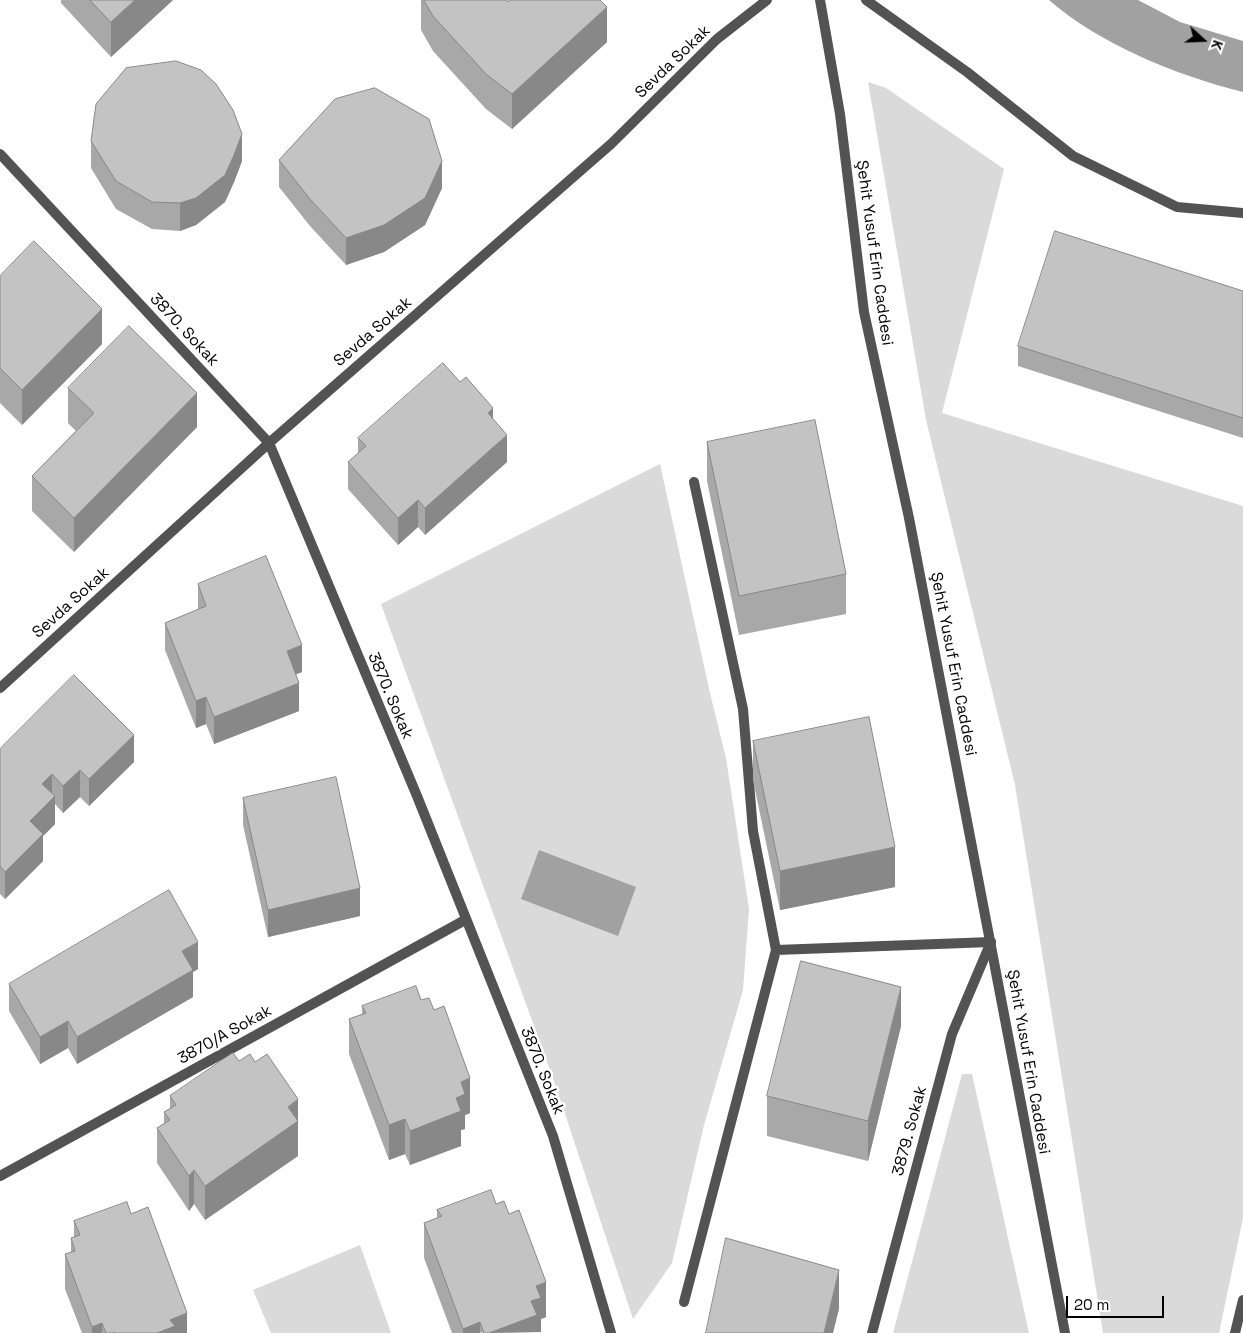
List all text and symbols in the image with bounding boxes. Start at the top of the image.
north arrow [1178,15,1228,65]
street label: Sevda Sokak [632,21,714,103]
text: K [1207,38,1227,52]
street label: Şehit Yusuf Erin Caddesi [851,159,897,347]
street label: 3870. Sokak [145,290,223,370]
street label: Sevda Sokak [330,293,416,371]
street label: Sevda Sokak [29,563,113,643]
street label: Şehit Yusuf Erin Caddesi [926,570,980,758]
street label: 3870. Sokak [363,650,417,742]
street label: Şehit Yusuf Erin Caddesi [1002,968,1054,1156]
street label: 3870/A Sokak [175,1001,275,1069]
street label: 3870. Sokak [516,1025,568,1117]
street label: 3879. Sokak [889,1084,931,1178]
scale bar [1068,1286,1166,1318]
text: 20 m [1074,1295,1109,1314]

